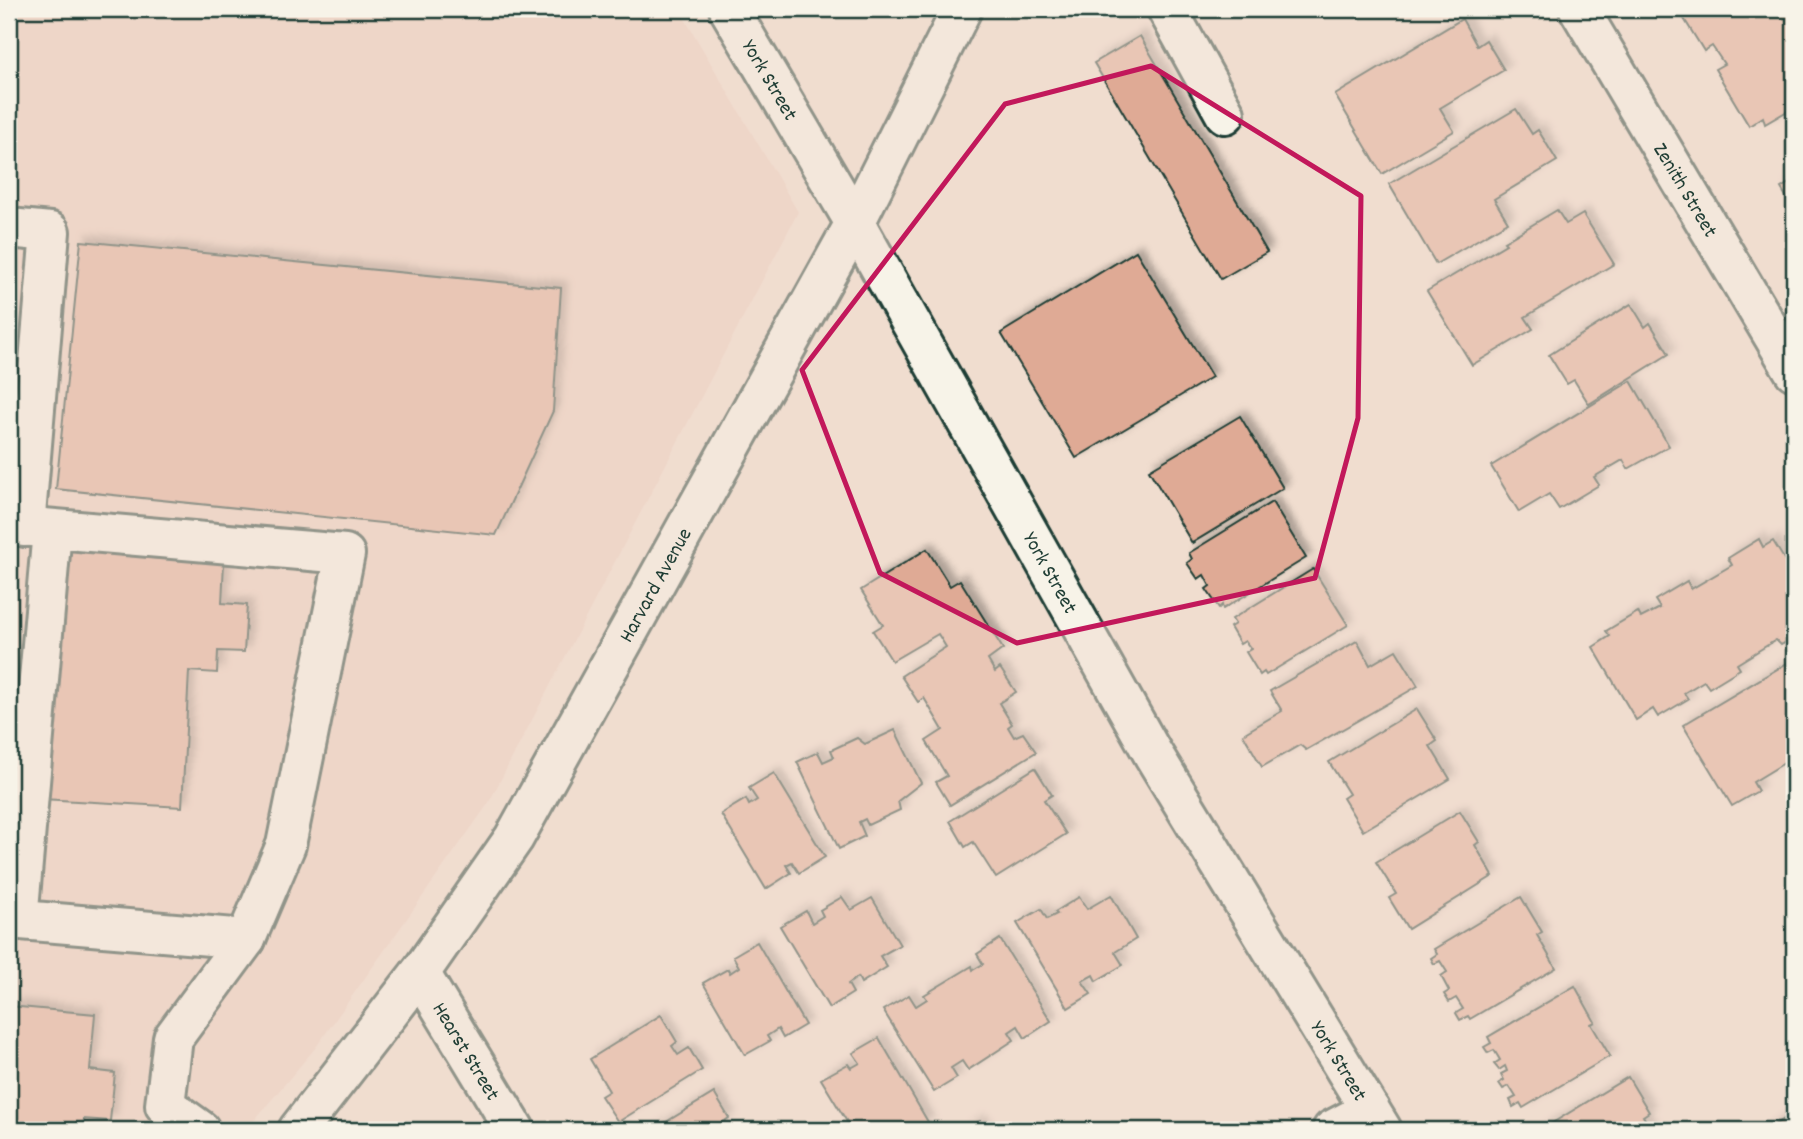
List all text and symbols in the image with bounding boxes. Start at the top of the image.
street label: York Street [732,35,804,128]
street label: Zenith Street [1644,138,1724,244]
street label: Harvard Avenue [613,523,701,649]
street label: York Street [1014,528,1084,620]
street label: Hearst Street [423,998,506,1108]
street label: York Street [1301,1016,1373,1108]

